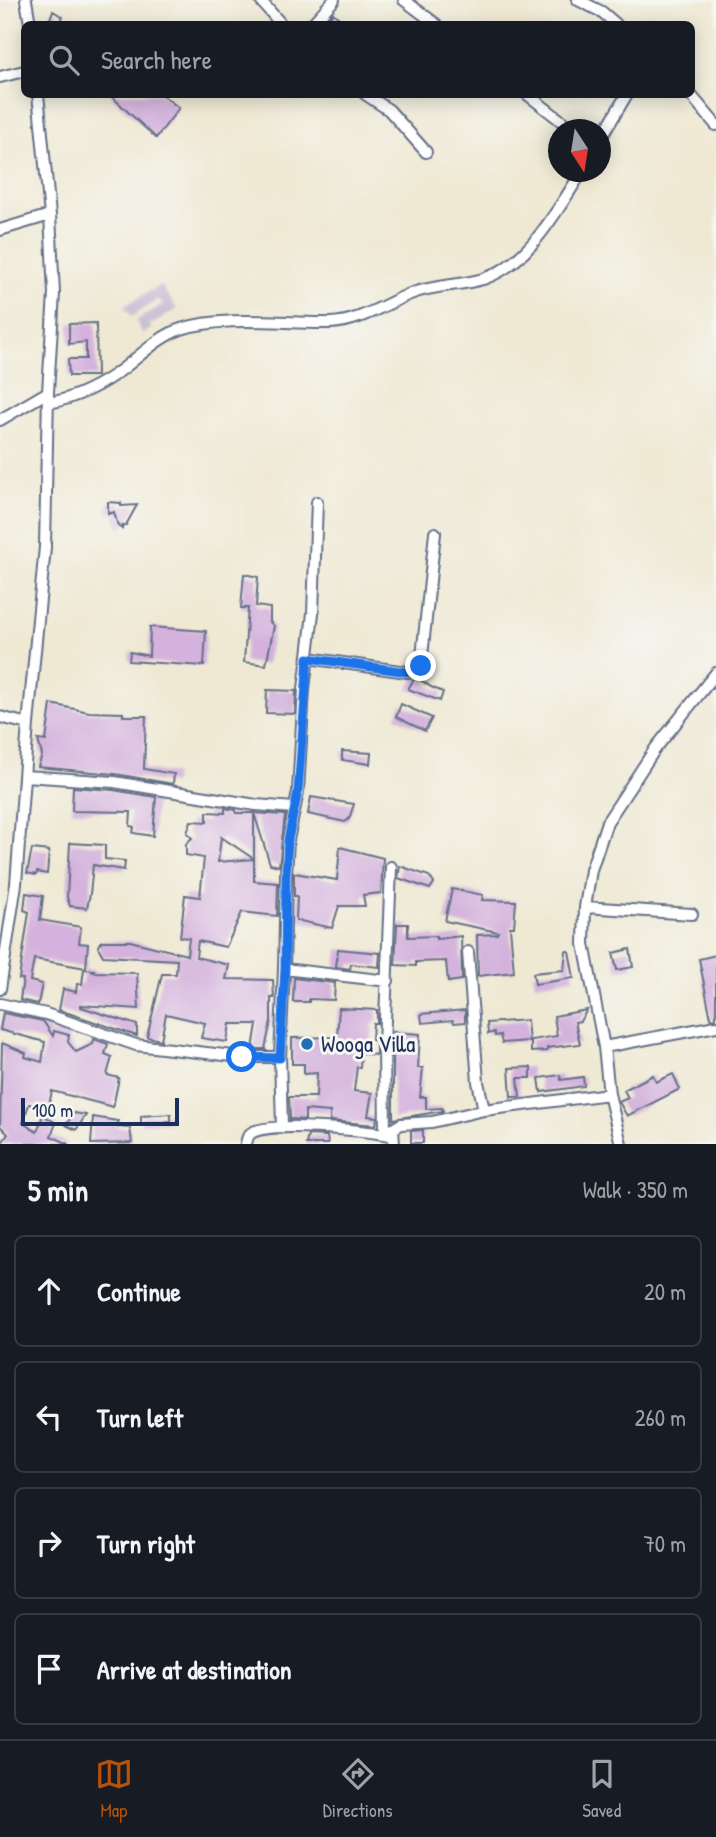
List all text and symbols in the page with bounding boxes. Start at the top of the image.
search box [21,21,695,98]
icon: search [45,41,83,79]
text: Search here [101,42,212,77]
north arrow [548,119,611,182]
route end [405,650,436,681]
place label: Wooga Villa [321,1028,415,1059]
marker: Wooga Villa [299,1036,315,1052]
route start [226,1041,257,1072]
scale bar [21,1095,178,1127]
text: 100 m [32,1097,73,1123]
text: 5 min [28,1170,88,1210]
text: Walk · 350 m [583,1174,688,1205]
icon: ahead [30,1272,68,1310]
text: Continue [97,1274,181,1309]
text: 20 m [644,1276,686,1307]
icon: left [30,1398,68,1436]
text: Turn left [97,1400,183,1435]
text: 260 m [635,1402,686,1433]
icon: right [30,1524,68,1562]
text: Turn right [97,1526,195,1561]
text: 70 m [643,1528,686,1559]
icon: arrive [30,1650,68,1688]
text: Arrive at destination [97,1652,292,1687]
tab: Map [95,1755,133,1823]
tab: Directions [323,1755,393,1823]
tab: Saved [582,1755,621,1823]

